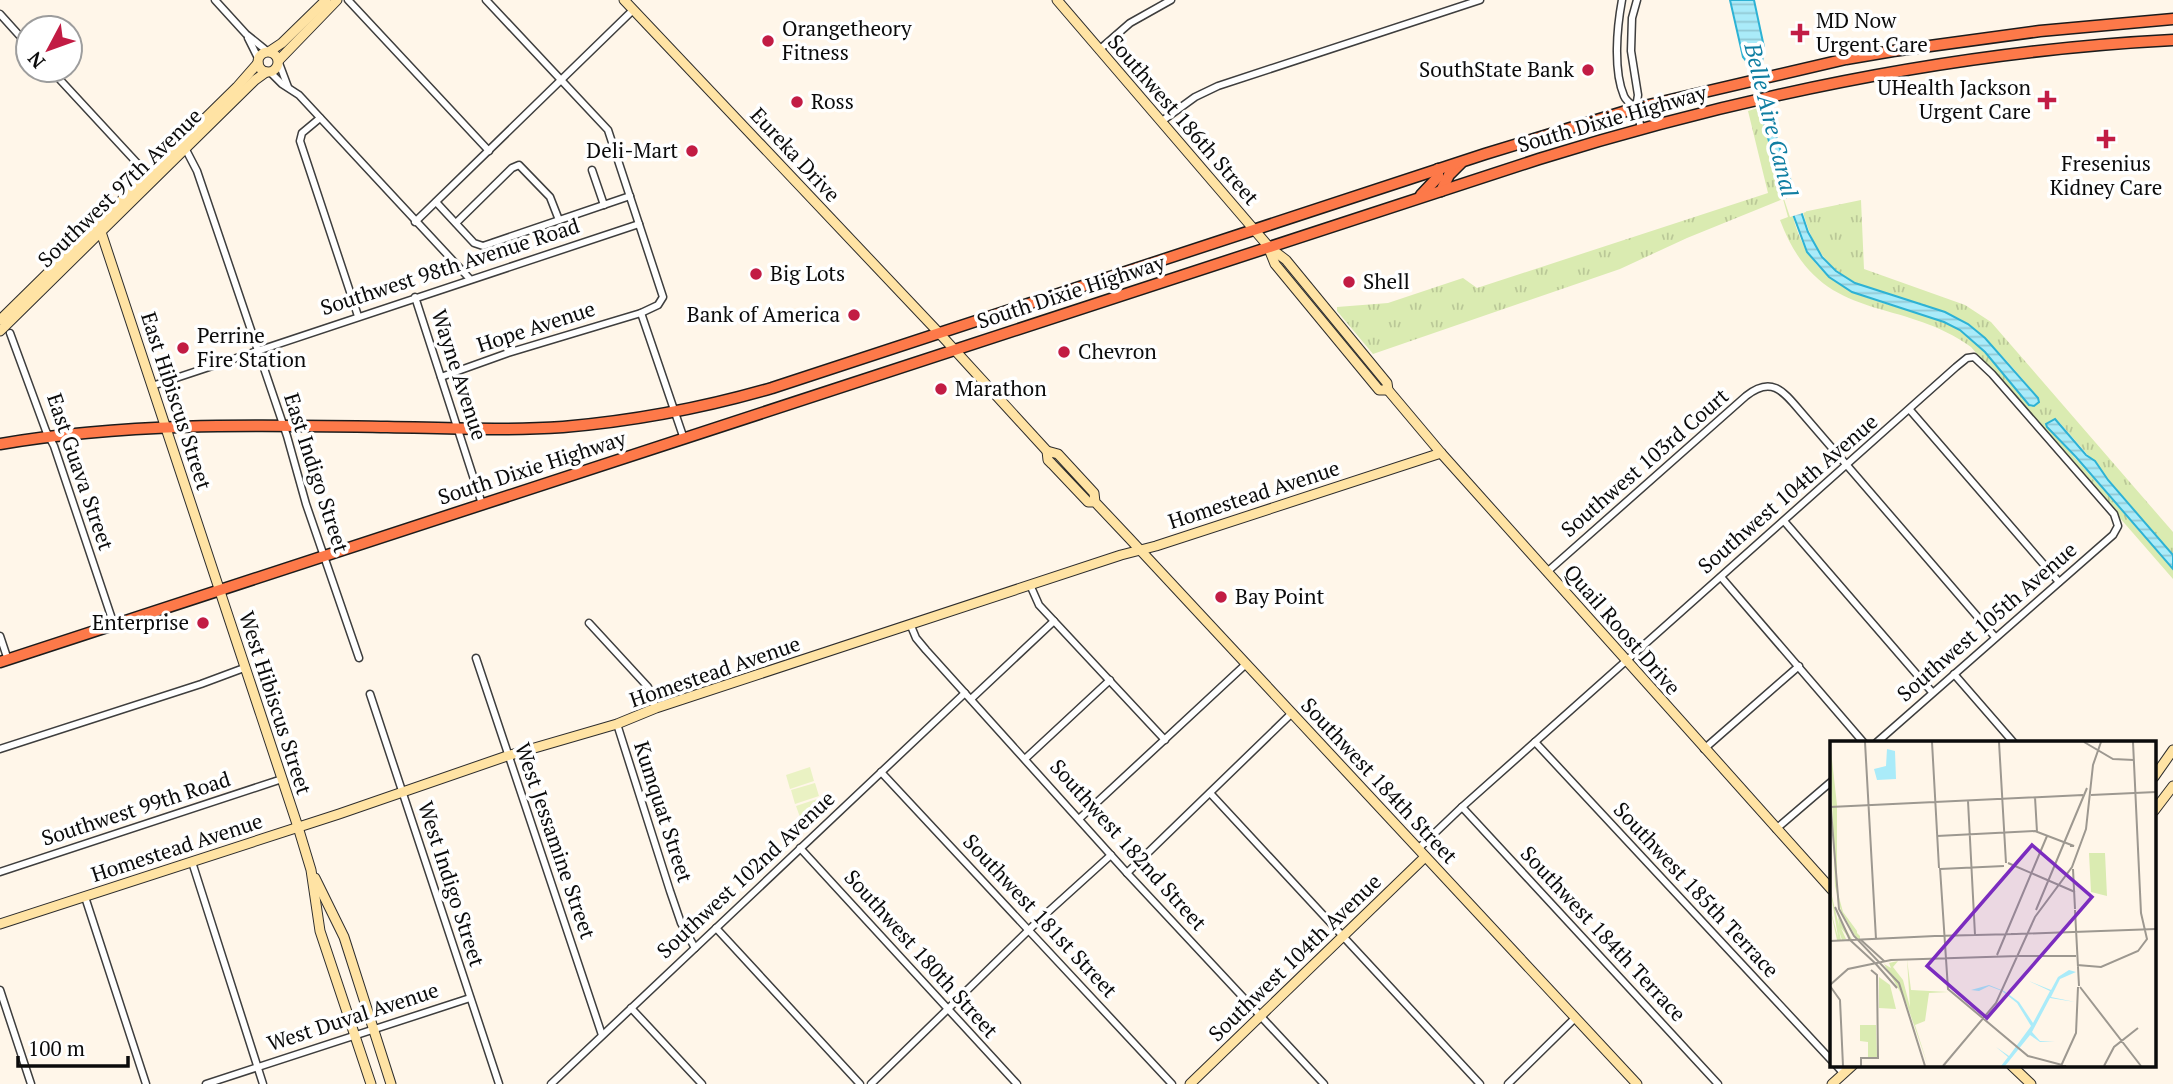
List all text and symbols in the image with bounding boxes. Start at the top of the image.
place label: MD Now Urgent Care [1816,6,1928,58]
north arrow [14,14,84,84]
place label: Orangetheory Fitness [782,14,912,66]
marker: MD Now Urgent Care [1790,23,1810,43]
street label: Southwest 186th Street [1102,28,1266,211]
marker: Orangetheory Fitness [760,33,776,49]
water label: Belle Aire Canal [1737,39,1806,201]
text: N [21,46,50,74]
place label: SouthState Bank [1419,55,1574,83]
marker: SouthState Bank [1580,62,1596,78]
place label: UHealth Jackson Urgent Care [1877,73,2032,125]
street label: South Dixie Highway [1514,78,1710,158]
place label: Ross [811,87,854,115]
marker: UHealth Jackson Urgent Care [2037,90,2057,110]
marker: Ross [789,94,805,110]
street label: Eureka Drive [745,101,847,208]
street label: Southwest 97th Avenue [31,102,207,273]
marker: Fresenius Kidney Care [2096,129,2116,149]
place label: Deli-Mart [586,136,678,164]
marker: Deli-Mart [684,143,700,159]
place label: Fresenius Kidney Care [2050,149,2162,201]
street label: Southwest 98th Avenue Road [317,211,583,321]
street label: South Dixie Highway [973,247,1168,335]
place label: Big Lots [770,259,845,287]
marker: Big Lots [748,266,764,282]
place label: Shell [1363,267,1410,295]
marker: Shell [1341,274,1357,290]
street label: Hope Avenue [473,294,598,358]
place label: Bank of America [687,300,840,328]
street label: Wayne Avenue [426,306,494,444]
marker: Bank of America [846,307,862,323]
street label: East Hibiscus Street [135,308,219,493]
place label: Perrine Fire Station [197,321,307,373]
place label: Chevron [1078,337,1157,365]
marker: Perrine Fire Station [175,340,191,356]
marker: Chevron [1056,344,1072,360]
place label: Marathon [955,374,1047,402]
marker: Marathon [933,381,949,397]
street label: Southwest 103rd Court [1555,381,1734,543]
street label: East Guava Street [41,389,121,554]
street label: East Indigo Street [278,389,356,556]
street label: Southwest 104th Avenue [1691,407,1883,579]
street label: South Dixie Highway [434,423,629,511]
street label: Homestead Avenue [1164,453,1343,535]
street label: Southwest 105th Avenue [1890,535,2082,707]
street label: Quail Roost Drive [1558,558,1687,701]
place label: Bay Point [1235,582,1325,610]
marker: Bay Point [1213,589,1229,605]
street label: West Hibiscus Street [233,607,319,798]
place label: Enterprise [92,608,189,636]
marker: Enterprise [195,615,211,631]
street label: Homestead Avenue [626,629,804,713]
street label: Southwest 184th Street [1295,691,1464,870]
street label: Kumquat Street [628,738,700,886]
street label: West Jessamine Street [509,739,603,943]
inset map [1830,741,2156,1066]
street label: Southwest 182nd Street [1044,753,1213,936]
street label: Southwest 99th Road [38,764,234,852]
street label: Southwest 102nd Avenue [650,784,840,964]
street label: Southwest 185th Terrace [1608,796,1786,983]
street label: West Indigo Street [412,797,492,970]
street label: Homestead Avenue [87,806,266,888]
street label: Southwest 181st Street [957,827,1124,1003]
street label: Southwest 184th Terrace [1515,840,1693,1027]
street label: Southwest 180th Street [839,863,1005,1044]
street label: Southwest 104th Avenue [1202,867,1387,1047]
street label: West Duval Avenue [263,975,442,1057]
scale bar [18,1024,128,1068]
text: 100 m [28,1034,85,1062]

